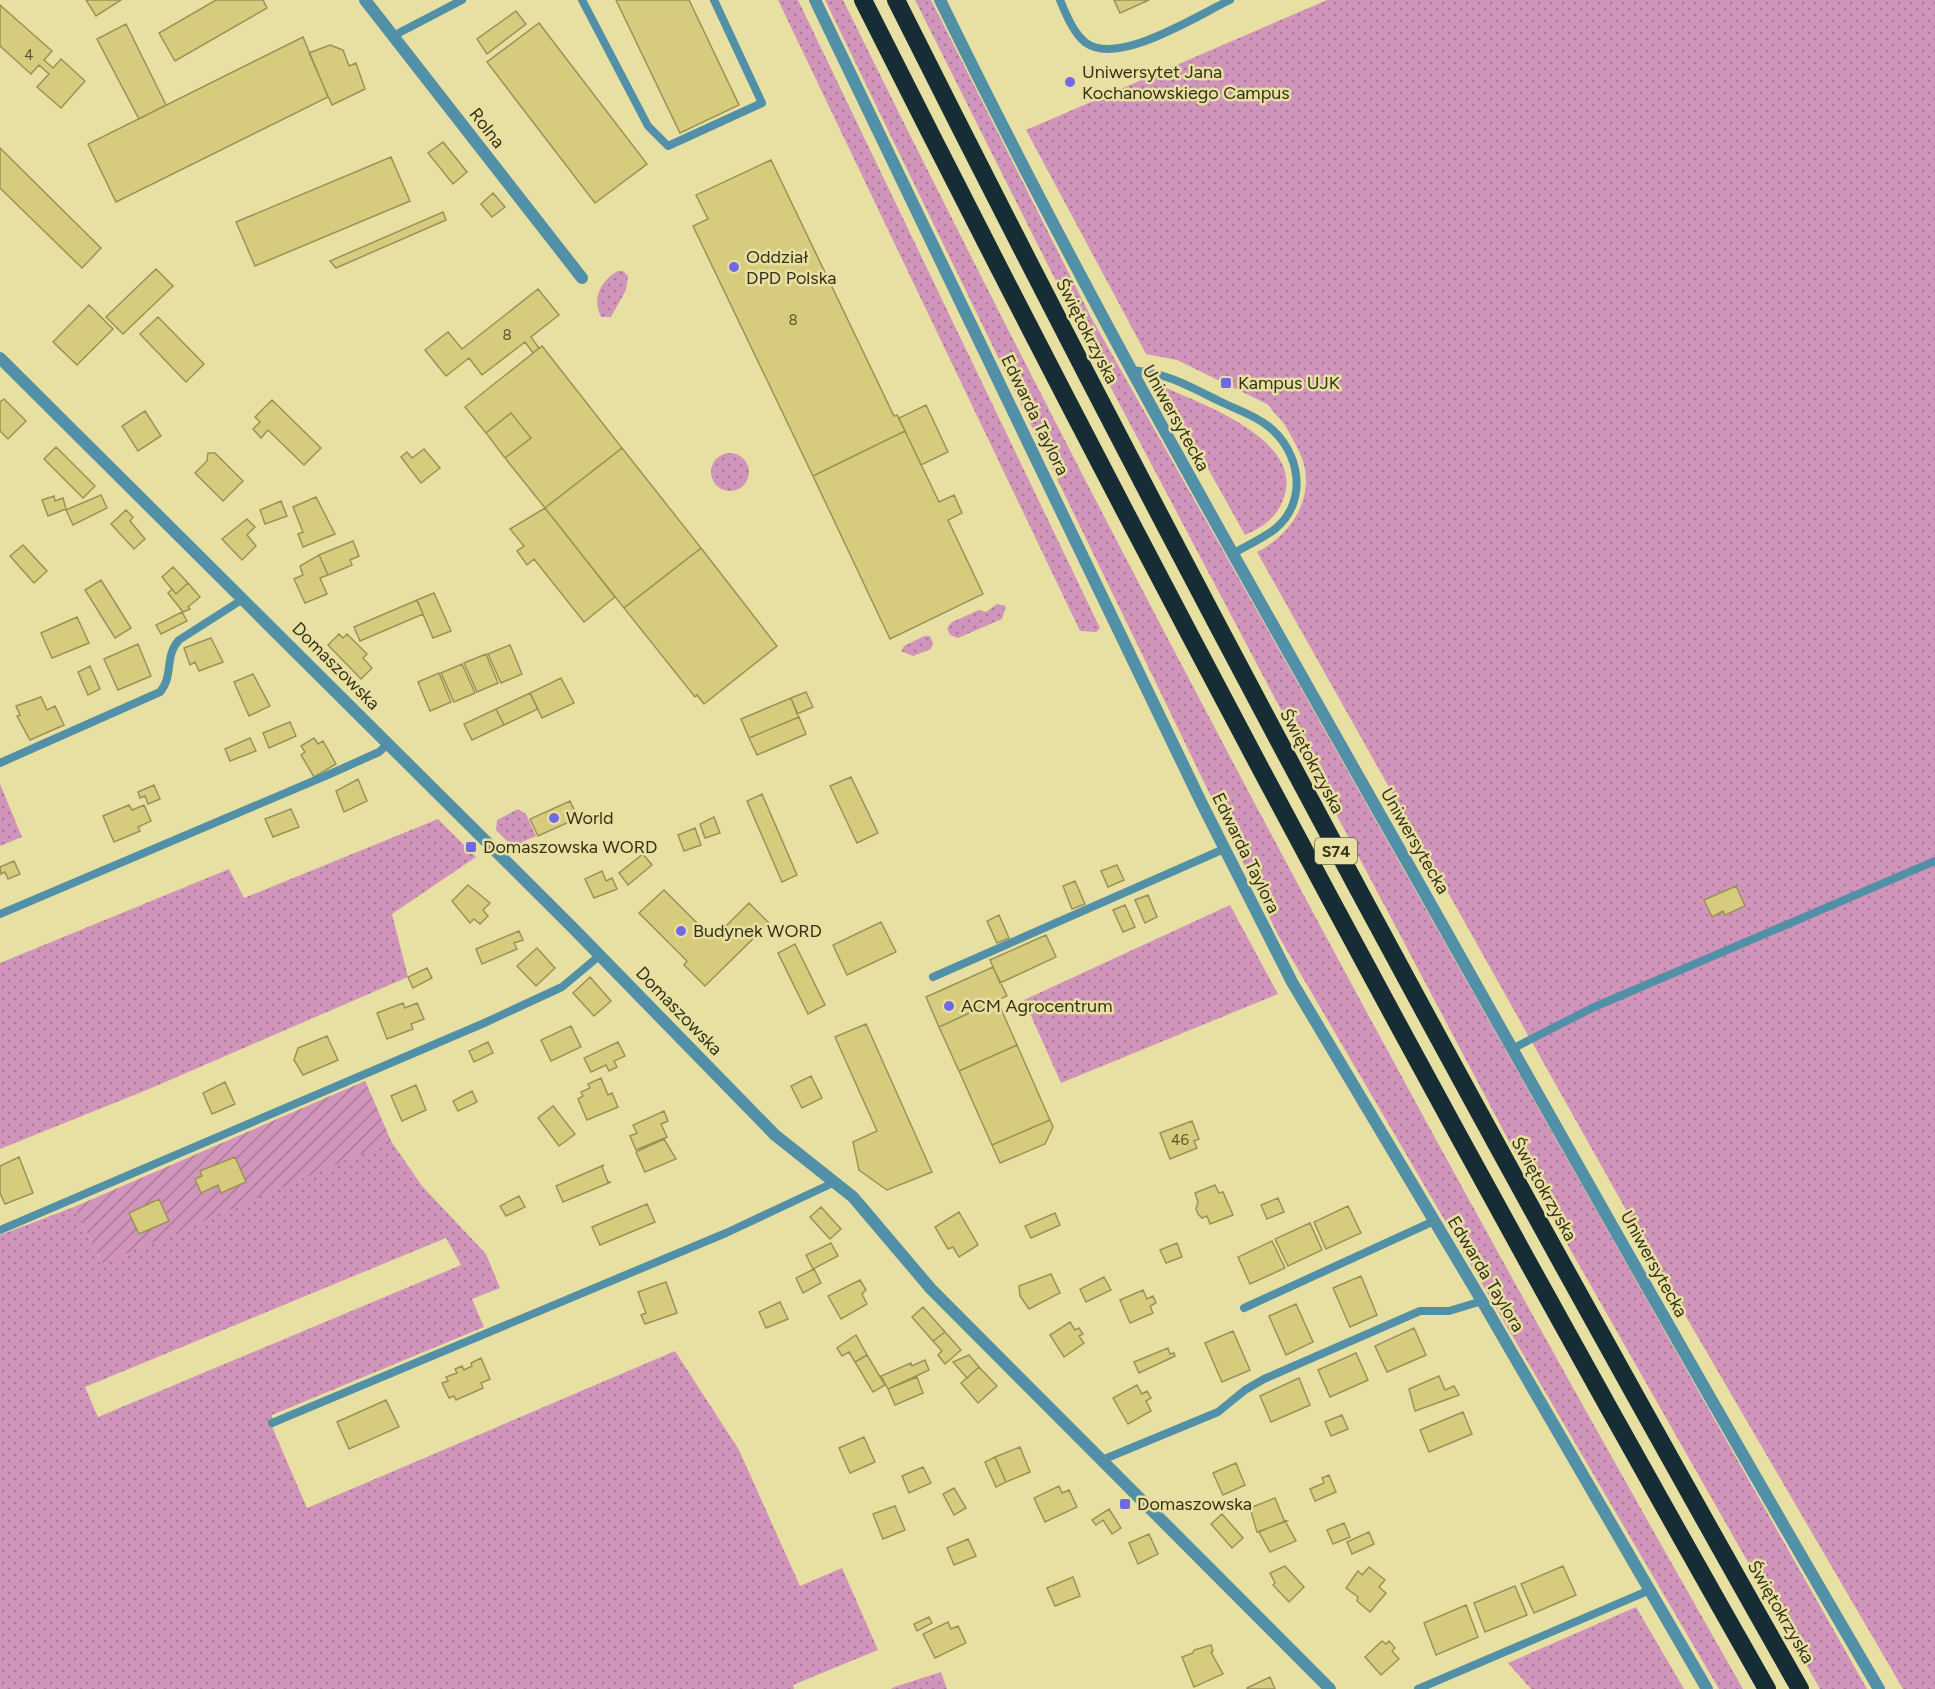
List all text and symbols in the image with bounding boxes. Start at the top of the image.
house number: 4 [24,46,34,64]
place label: Uniwersytet Jana Kochanowskiego Campus [1082,61,1290,104]
marker: Uniwersytet Jana Kochanowskiego Campus [1063,75,1077,89]
street label: Rolna [465,104,509,152]
place label: Oddział DPD Polska [746,246,836,289]
marker: Oddział DPD Polska [727,260,741,274]
street label: Świętokrzyska [1051,275,1123,387]
house number: 8 [788,311,798,329]
house number: 8 [502,326,512,344]
street label: Edwarda Taylora [996,351,1074,479]
street label: Uniwersytecka [1138,361,1214,475]
place label: Kampus UJK [1238,372,1340,394]
marker: Kampus UJK [1219,376,1233,390]
street label: Domaszowska [288,618,384,714]
street label: Świętokrzyska [1275,705,1349,817]
street label: Uniwersytecka [1376,784,1454,898]
street label: Edwarda Taylora [1207,789,1285,917]
place label: World [566,807,614,829]
marker: World [547,811,561,825]
place label: Domaszowska WORD [483,836,657,858]
road number: S74 [1315,838,1357,864]
marker: Domaszowska WORD [464,840,478,854]
place label: Budynek WORD [693,920,822,942]
marker: Budynek WORD [674,924,688,938]
street label: Domaszowska [631,962,727,1060]
place label: ACM Agrocentrum [961,995,1112,1017]
marker: ACM Agrocentrum [942,999,956,1013]
house number: 46 [1171,1131,1189,1149]
street label: Świętokrzyska [1506,1133,1582,1245]
street label: Uniwersytecka [1616,1207,1692,1321]
street label: Edwarda Taylora [1443,1212,1529,1336]
place label: Domaszowska [1137,1493,1252,1515]
marker: Domaszowska [1118,1497,1132,1511]
street label: Świętokrzyska [1743,1556,1819,1668]

